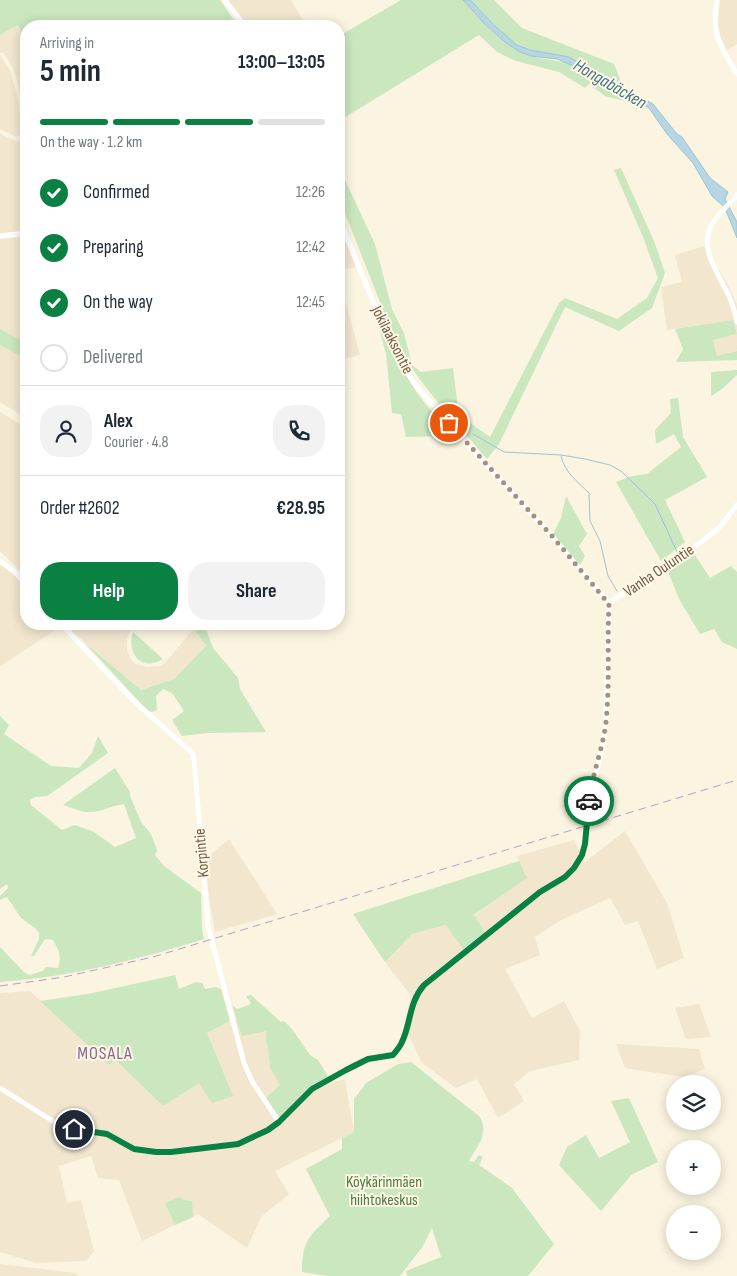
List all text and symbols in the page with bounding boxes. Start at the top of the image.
text: Arriving in [40,34,94,53]
text: 13:00–13:05 [238,51,325,74]
text: 5 min [40,52,101,91]
water label: Hongabäcken [570,55,651,114]
text: On the way · 1.2 km [40,133,142,152]
icon: check [40,179,68,207]
text: Confirmed [83,181,150,204]
text: 12:26 [296,183,325,202]
icon: check [40,234,68,262]
text: Preparing [83,236,144,259]
text: 12:42 [296,238,325,257]
icon: check [40,289,68,317]
text: On the way [83,291,153,314]
text: 12:45 [296,293,325,312]
street label: Jokilaaksontie [366,302,417,377]
text: Delivered [83,346,143,369]
pin [428,402,470,444]
button: person [40,405,92,457]
button: phone [273,405,325,457]
icon: bag [435,409,463,437]
text: Alex [104,410,133,433]
text: Courier · 4.8 [104,433,168,452]
text: Order #2602 [40,497,120,520]
text: €28.95 [276,497,325,520]
street label: Vanha Ouluntie [620,541,698,601]
button: Help [40,562,178,620]
button: Share [188,562,325,620]
courier [564,776,614,826]
icon: car [575,787,603,815]
street label: Korpintie [190,828,214,878]
district label: MOSALA [77,1043,133,1064]
map controls [666,1075,721,1260]
button: layers [666,1075,721,1130]
pin [53,1108,95,1150]
icon: home [60,1115,88,1143]
button: + [666,1140,721,1195]
park label: Köykärinmäen hiihtokeskus [346,1173,422,1210]
button: − [666,1205,721,1260]

